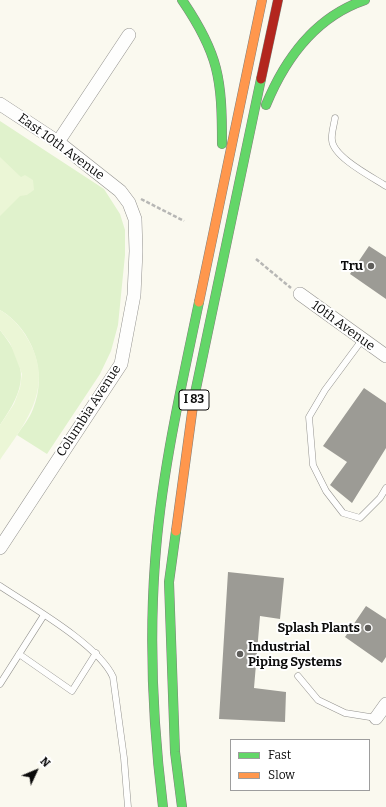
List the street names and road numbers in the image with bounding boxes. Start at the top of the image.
street label: East 10th Avenue [15,110,107,184]
street label: 10th Avenue [308,298,378,354]
street label: Columbia Avenue [53,362,125,460]
road number: I 83 [179,390,209,410]

